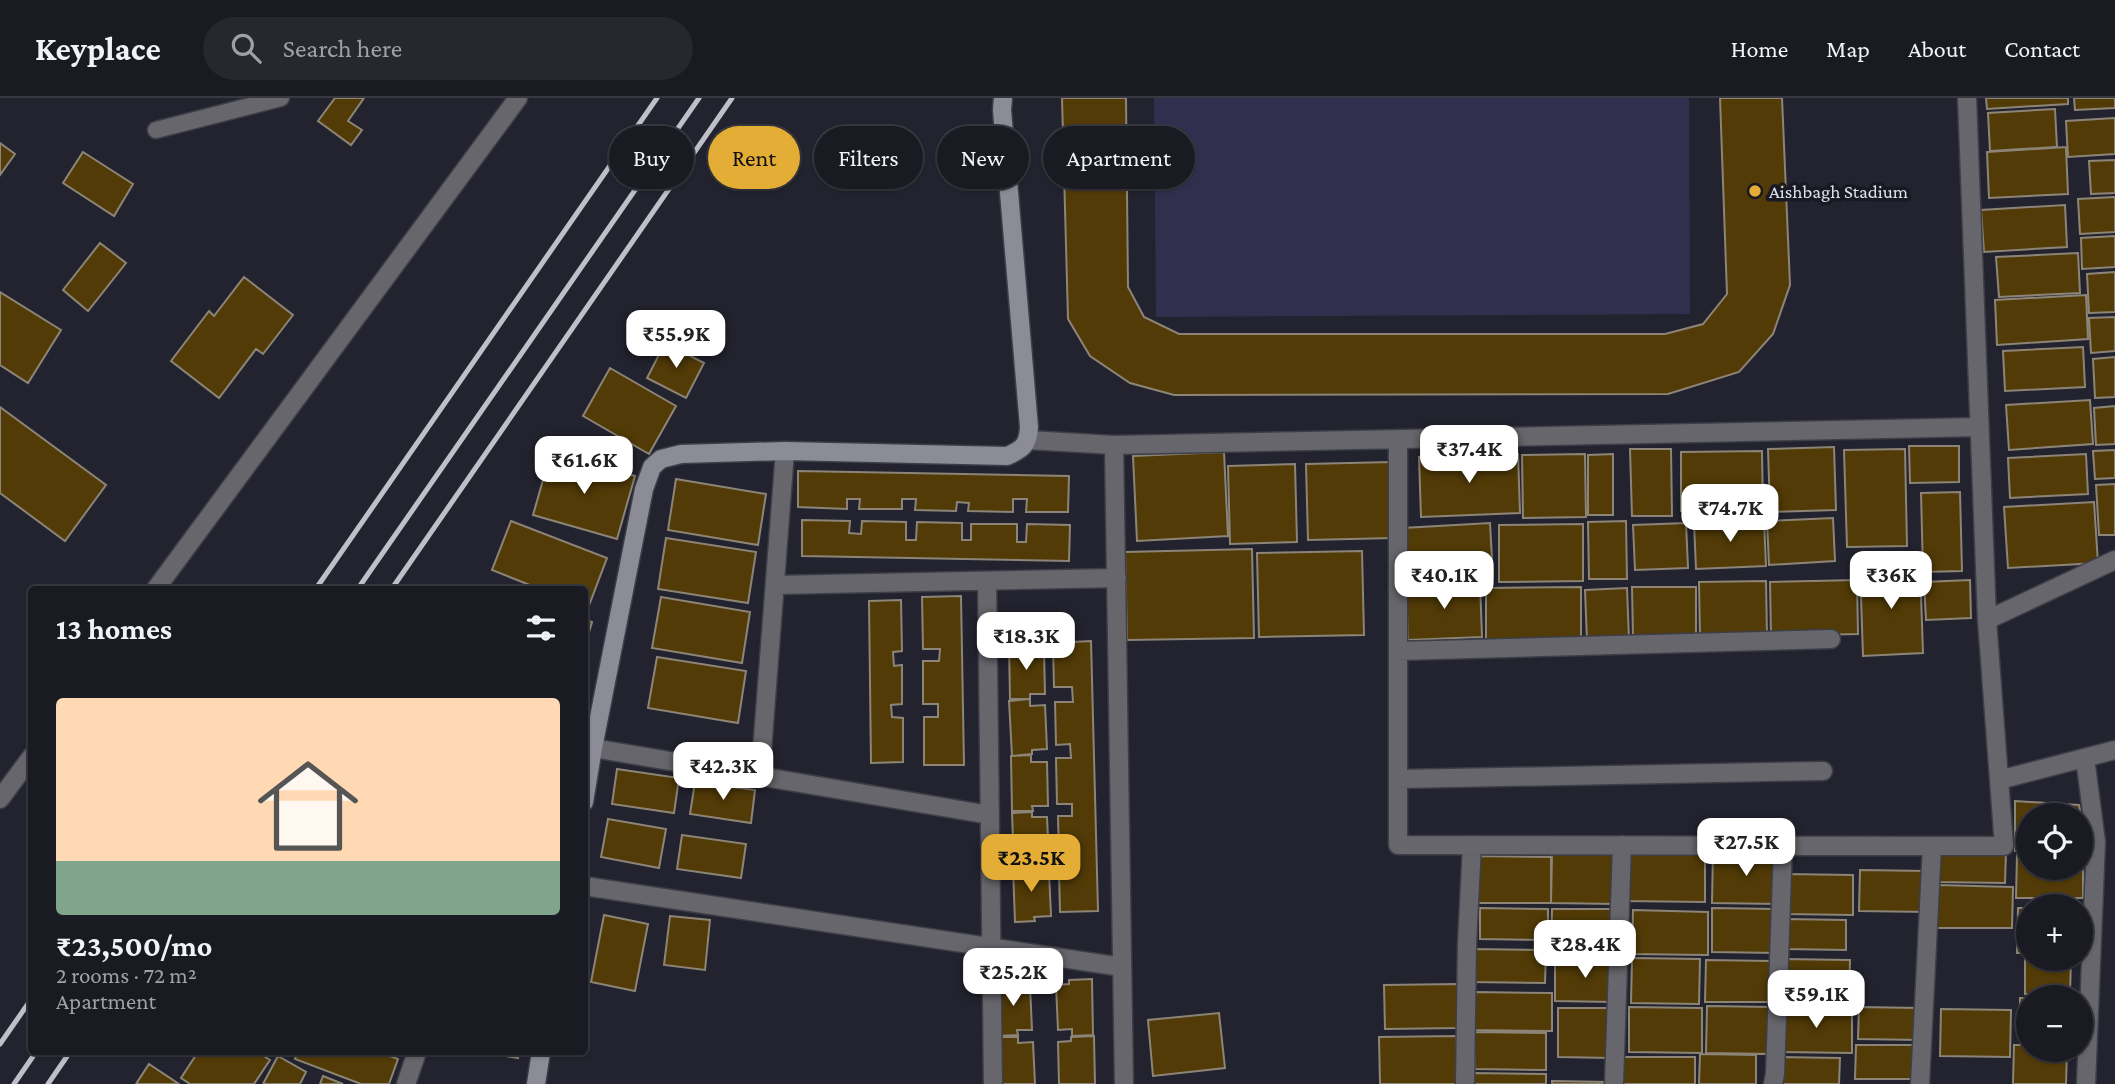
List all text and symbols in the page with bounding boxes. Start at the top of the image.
search box [203,17,693,80]
icon: search [227,29,265,67]
text: Keyplace [35,30,161,67]
text: Search here [283,34,402,63]
text: Home [1731,35,1788,62]
text: Map [1826,35,1870,62]
text: About [1908,35,1966,62]
text: Contact [2004,35,2080,62]
chip: Buy [609,126,694,189]
chip: Rent [708,126,800,189]
chip: Filters [814,126,923,189]
chip: New [937,126,1029,189]
chip: Apartment [1043,126,1195,189]
place label: Aishbagh Stadium [1769,181,1908,202]
marker: Aishbagh Stadium [1747,183,1763,199]
pin: ₹55.9K [619,310,733,370]
text: ₹55.9K [642,320,710,346]
pin: ₹37.4K [1412,426,1526,485]
text: ₹37.4K [1436,435,1502,461]
pin: ₹61.6K [527,436,641,496]
text: ₹61.6K [551,446,617,472]
pin: ₹74.7K [1673,484,1787,544]
text: ₹74.7K [1697,494,1763,520]
pin: ₹40.1K [1387,552,1501,611]
pin: ₹36K [1850,552,1932,611]
text: ₹40.1K [1411,561,1477,587]
text: ₹36K [1866,561,1916,587]
icon: filters [522,609,560,647]
text: 13 homes [56,612,172,645]
pin: ₹18.3K [969,612,1083,672]
text: ₹18.3K [993,622,1059,648]
pin: ₹42.3K [666,742,780,802]
icon: home [245,743,371,869]
text: ₹42.3K [689,752,757,778]
map controls [2016,803,2093,1062]
button: locate [2016,803,2093,880]
pin: ₹27.5K [1689,818,1803,878]
text: ₹27.5K [1713,828,1779,854]
pin: ₹23.5K [974,834,1088,894]
text: ₹23.5K [997,844,1065,870]
button: + [2016,894,2093,971]
pin: ₹28.4K [1528,920,1642,980]
text: ₹23,500/mo [56,929,212,962]
text: ₹28.4K [1550,930,1620,956]
pin: ₹25.2K [956,948,1070,1008]
text: ₹25.2K [979,958,1047,984]
text: 2 rooms · 72 m² [56,962,197,988]
pin: ₹59.1K [1759,970,1873,1030]
text: ₹59.1K [1784,980,1848,1006]
button: − [2016,985,2093,1062]
text: Apartment [56,988,156,1014]

